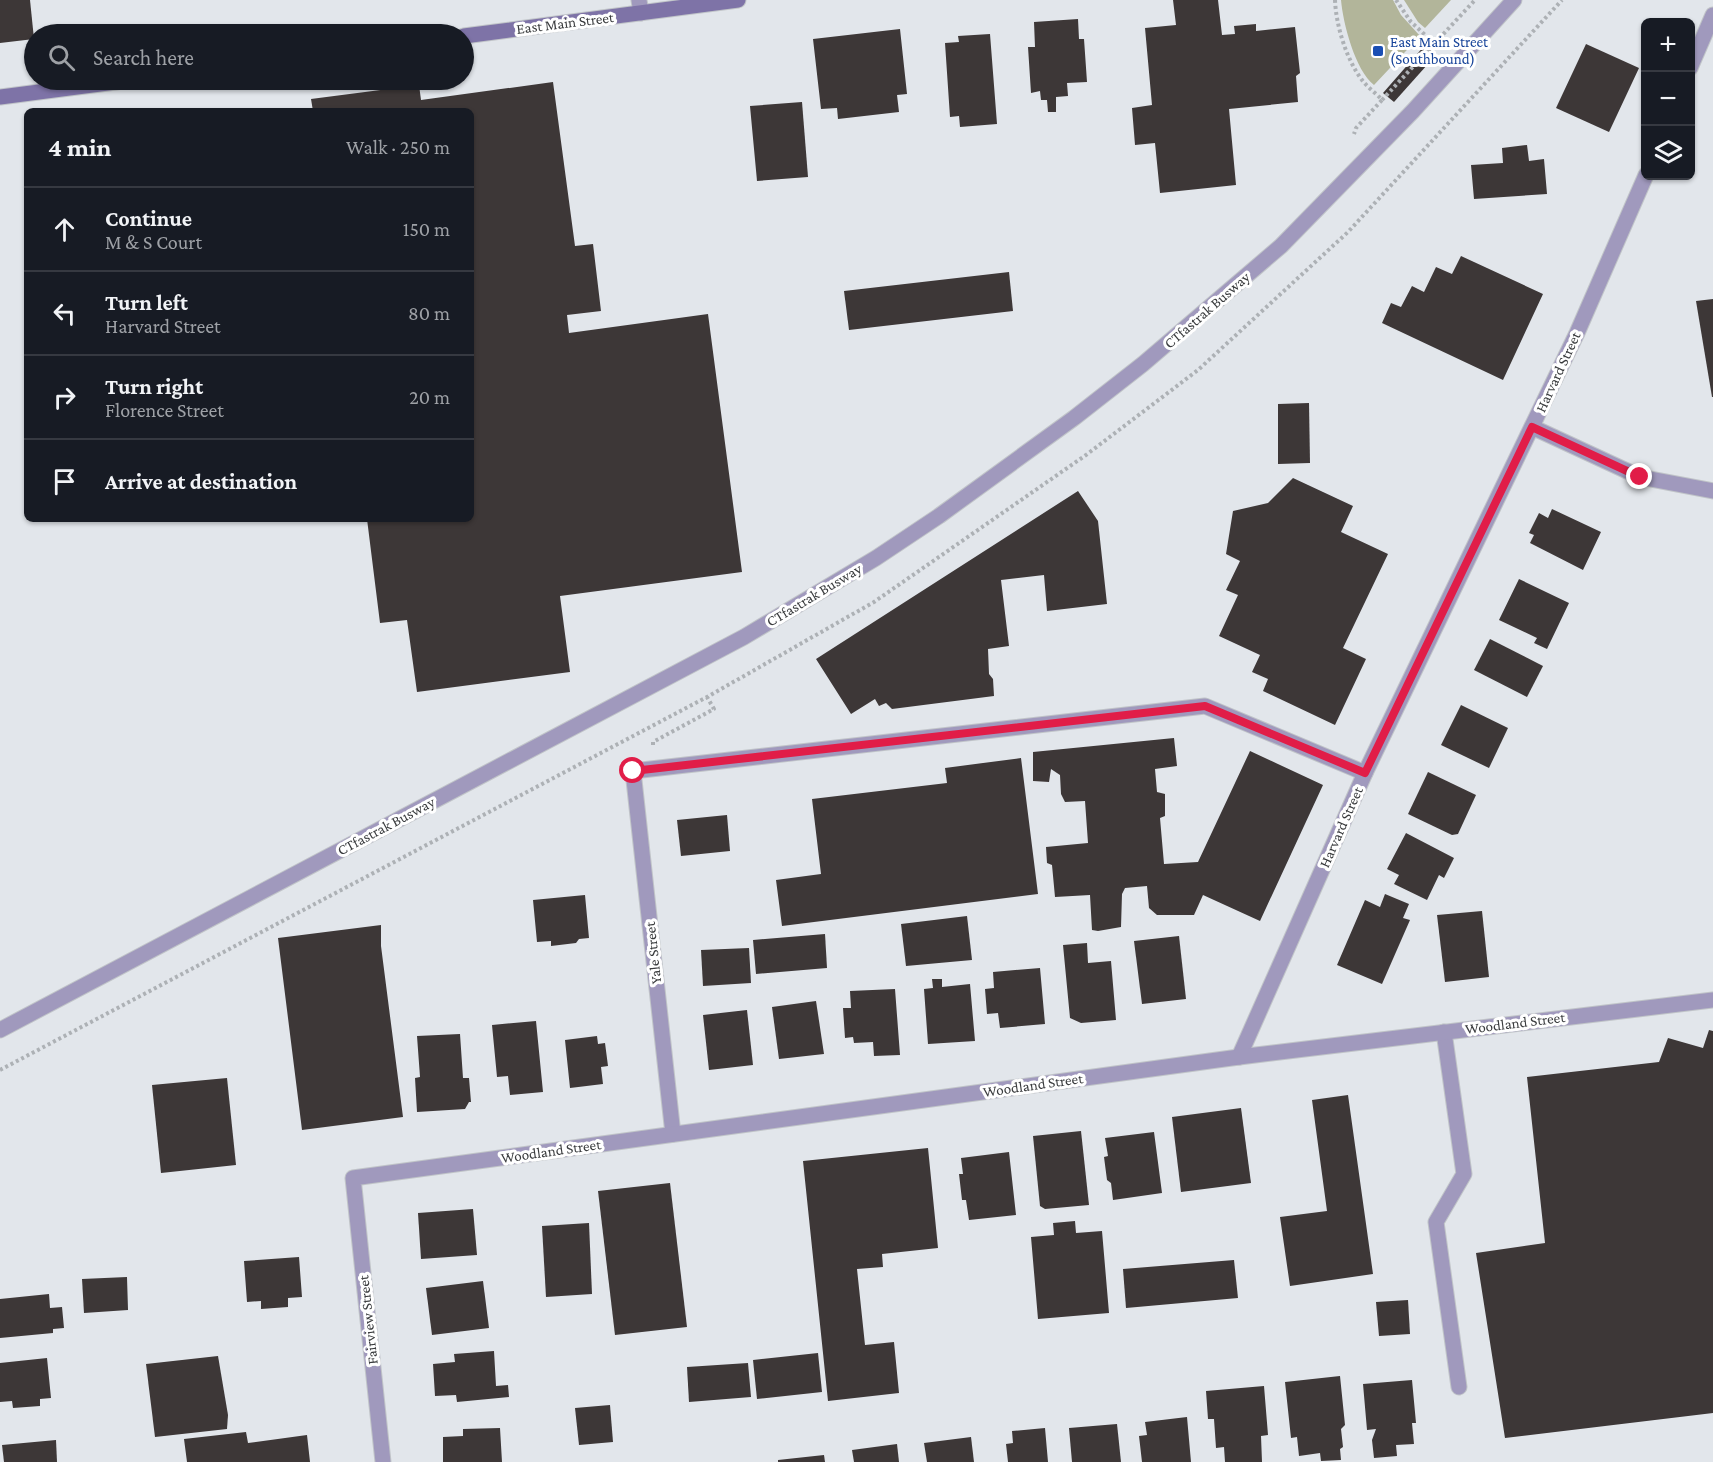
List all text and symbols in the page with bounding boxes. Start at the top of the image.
street label: East Main Street [515,9,616,37]
map controls [1641,18,1695,180]
button: + [1641,18,1695,72]
search box [24,24,474,90]
place label: East Main Street (Southbound) [1390,34,1489,68]
icon: search [45,41,78,74]
marker: East Main Street (Southbound) [1371,44,1385,58]
text: Search here [93,45,194,70]
button: − [1641,72,1695,126]
button: layers [1641,126,1695,180]
text: 4 min [48,133,112,162]
text: Walk · 250 m [346,136,450,158]
text: Continue [105,206,192,231]
icon: ahead [48,213,81,246]
text: 150 m [403,218,450,240]
text: M & S Court [105,231,202,253]
street label: CTfastrak Busway [1161,269,1254,352]
text: Turn left [105,290,188,315]
icon: left [48,297,81,330]
text: 80 m [408,302,450,324]
text: Harvard Street [105,315,221,337]
street label: Harvard Street [1532,328,1584,415]
text: Turn right [105,374,203,399]
icon: right [48,381,81,414]
text: 20 m [409,386,450,408]
text: Florence Street [105,399,224,421]
route end [1626,463,1652,489]
icon: arrive [48,465,81,498]
text: Arrive at destination [105,469,297,494]
street label: CTfastrak Busway [764,560,865,630]
route start [619,757,645,783]
street label: Harvard Street [1316,783,1366,870]
street label: CTfastrak Busway [335,794,438,859]
street label: Yale Street [642,920,664,985]
street label: Woodland Street [1464,1009,1567,1037]
street label: Woodland Street [982,1070,1085,1100]
street label: Woodland Street [500,1136,603,1166]
street label: Fairview Street [355,1274,381,1365]

